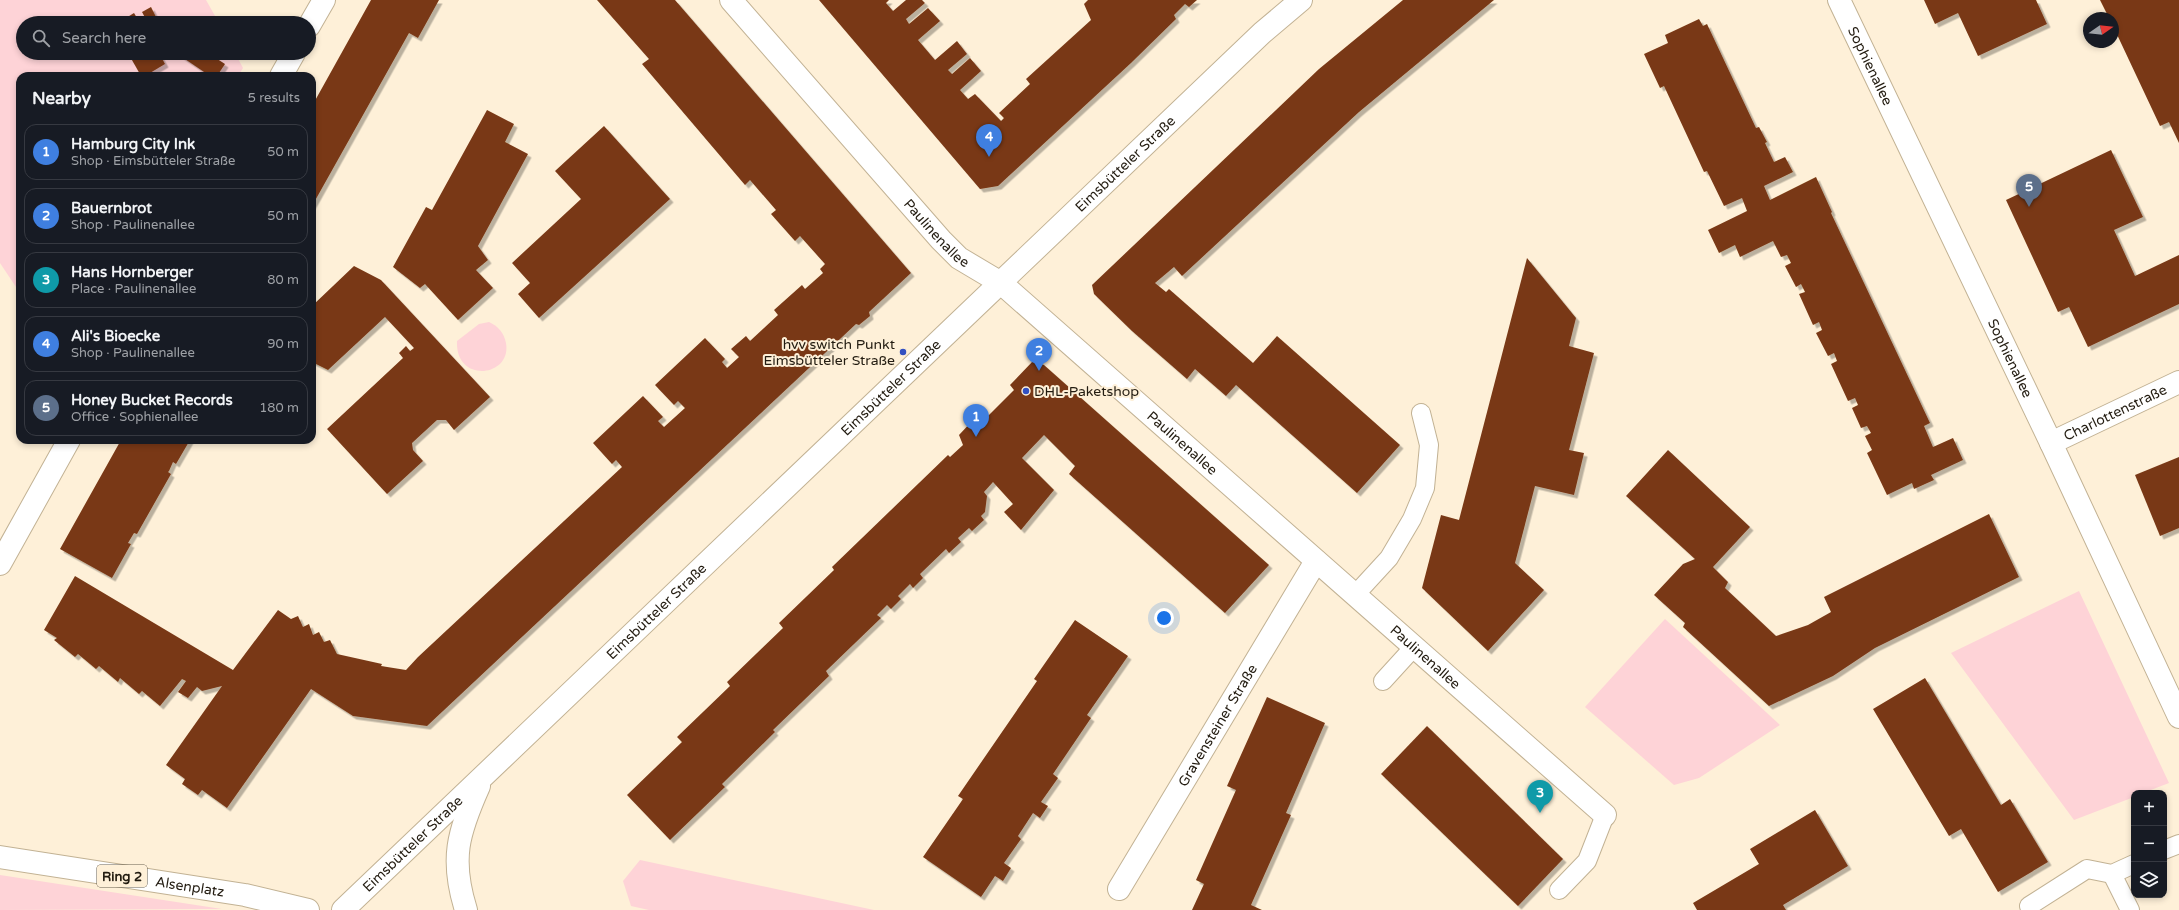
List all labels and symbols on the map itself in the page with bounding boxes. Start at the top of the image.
north arrow [2083,12,2119,48]
street label: Sophienallee [1844,24,1896,108]
street label: Eimsbütteler Straße [1072,112,1179,216]
pin: 4 [976,124,1002,157]
pin: 5 [2016,174,2042,207]
street label: Paulinenallee [900,196,972,271]
street label: Sophienallee [1984,316,2036,400]
place label: hvv switch Punkt Eimsbütteler Straße [763,336,896,369]
street label: Eimsbütteler Straße [837,336,945,439]
pin: 2 [1026,338,1052,371]
marker: hvv switch Punkt Eimsbütteler Straße [898,347,908,357]
street label: Charlottenstraße [2061,381,2170,445]
place label: DHL-Paketshop [1034,383,1139,400]
marker: DHL-Paketshop [1021,386,1031,396]
pin: 1 [963,404,989,437]
street label: Paulinenallee [1143,408,1221,479]
street label: Eimsbütteler Straße [603,560,710,663]
your location [1154,608,1174,628]
street label: Paulinenallee [1387,622,1464,693]
street label: Gravensteiner Straße [1175,661,1261,790]
pin: 3 [1527,780,1553,813]
street label: Eimsbütteler Straße [359,792,466,896]
road number: Ring 2 [97,865,147,887]
street label: Alsenplatz [154,873,225,901]

